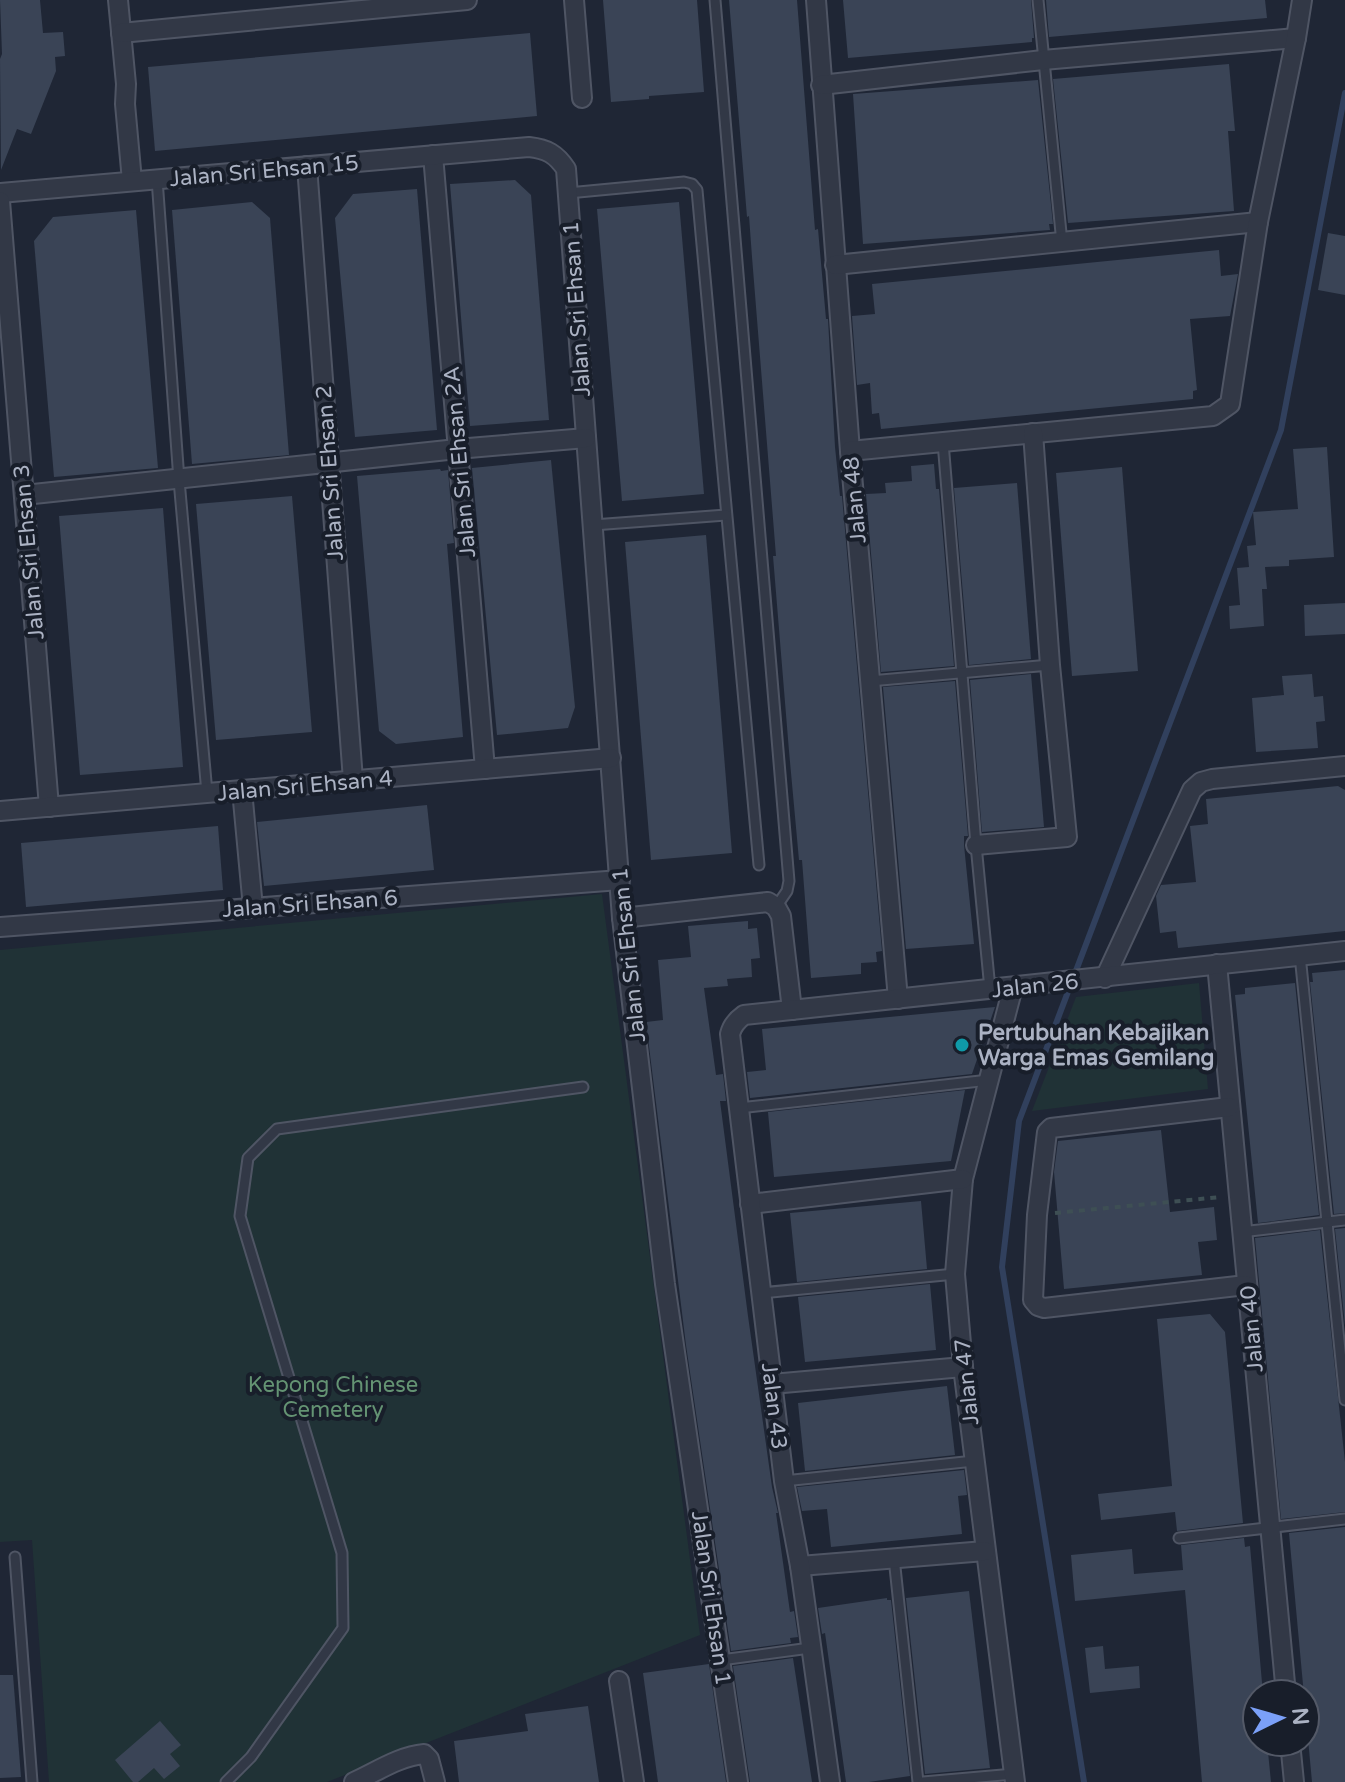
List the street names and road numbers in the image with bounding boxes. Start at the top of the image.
street label: Jalan Sri Ehsan 15 [168,150,360,192]
street label: Jalan Sri Ehsan 1 [558,220,596,398]
street label: Jalan Sri Ehsan 2A [439,365,481,559]
street label: Jalan Sri Ehsan 2 [311,384,349,562]
street label: Jalan 48 [838,455,872,544]
street label: Jalan Sri Ehsan 3 [8,463,50,641]
street label: Jalan Sri Ehsan 4 [216,765,394,807]
street label: Jalan Sri Ehsan 1 [607,866,651,1044]
street label: Jalan Sri Ehsan 6 [221,885,399,923]
street label: Jalan 26 [990,969,1080,1003]
street label: Jalan 40 [1235,1284,1269,1373]
street label: Jalan 47 [950,1337,984,1427]
street label: Jalan 43 [756,1361,792,1451]
street label: Jalan Sri Ehsan 1 [686,1509,736,1687]

